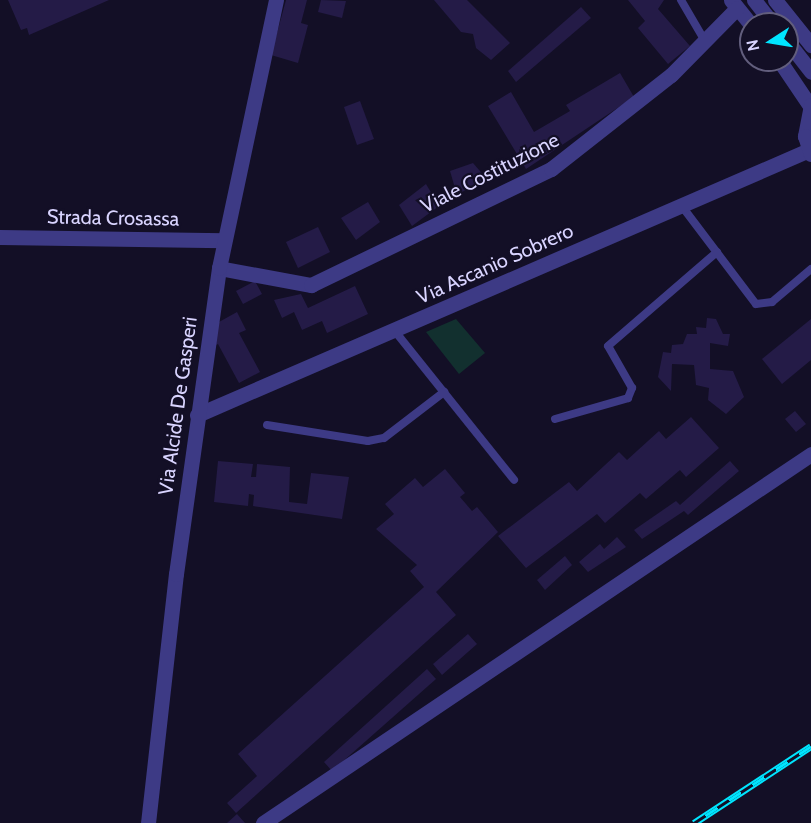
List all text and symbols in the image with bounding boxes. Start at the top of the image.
north arrow [739,12,799,72]
text: N [742,38,763,53]
street label: Viale Costituzione [417,128,563,218]
street label: Strada Crosassa [47,205,179,231]
street label: Via Ascanio Sobrero [413,219,577,309]
street label: Via Alcide De Gasperi [154,315,202,497]

